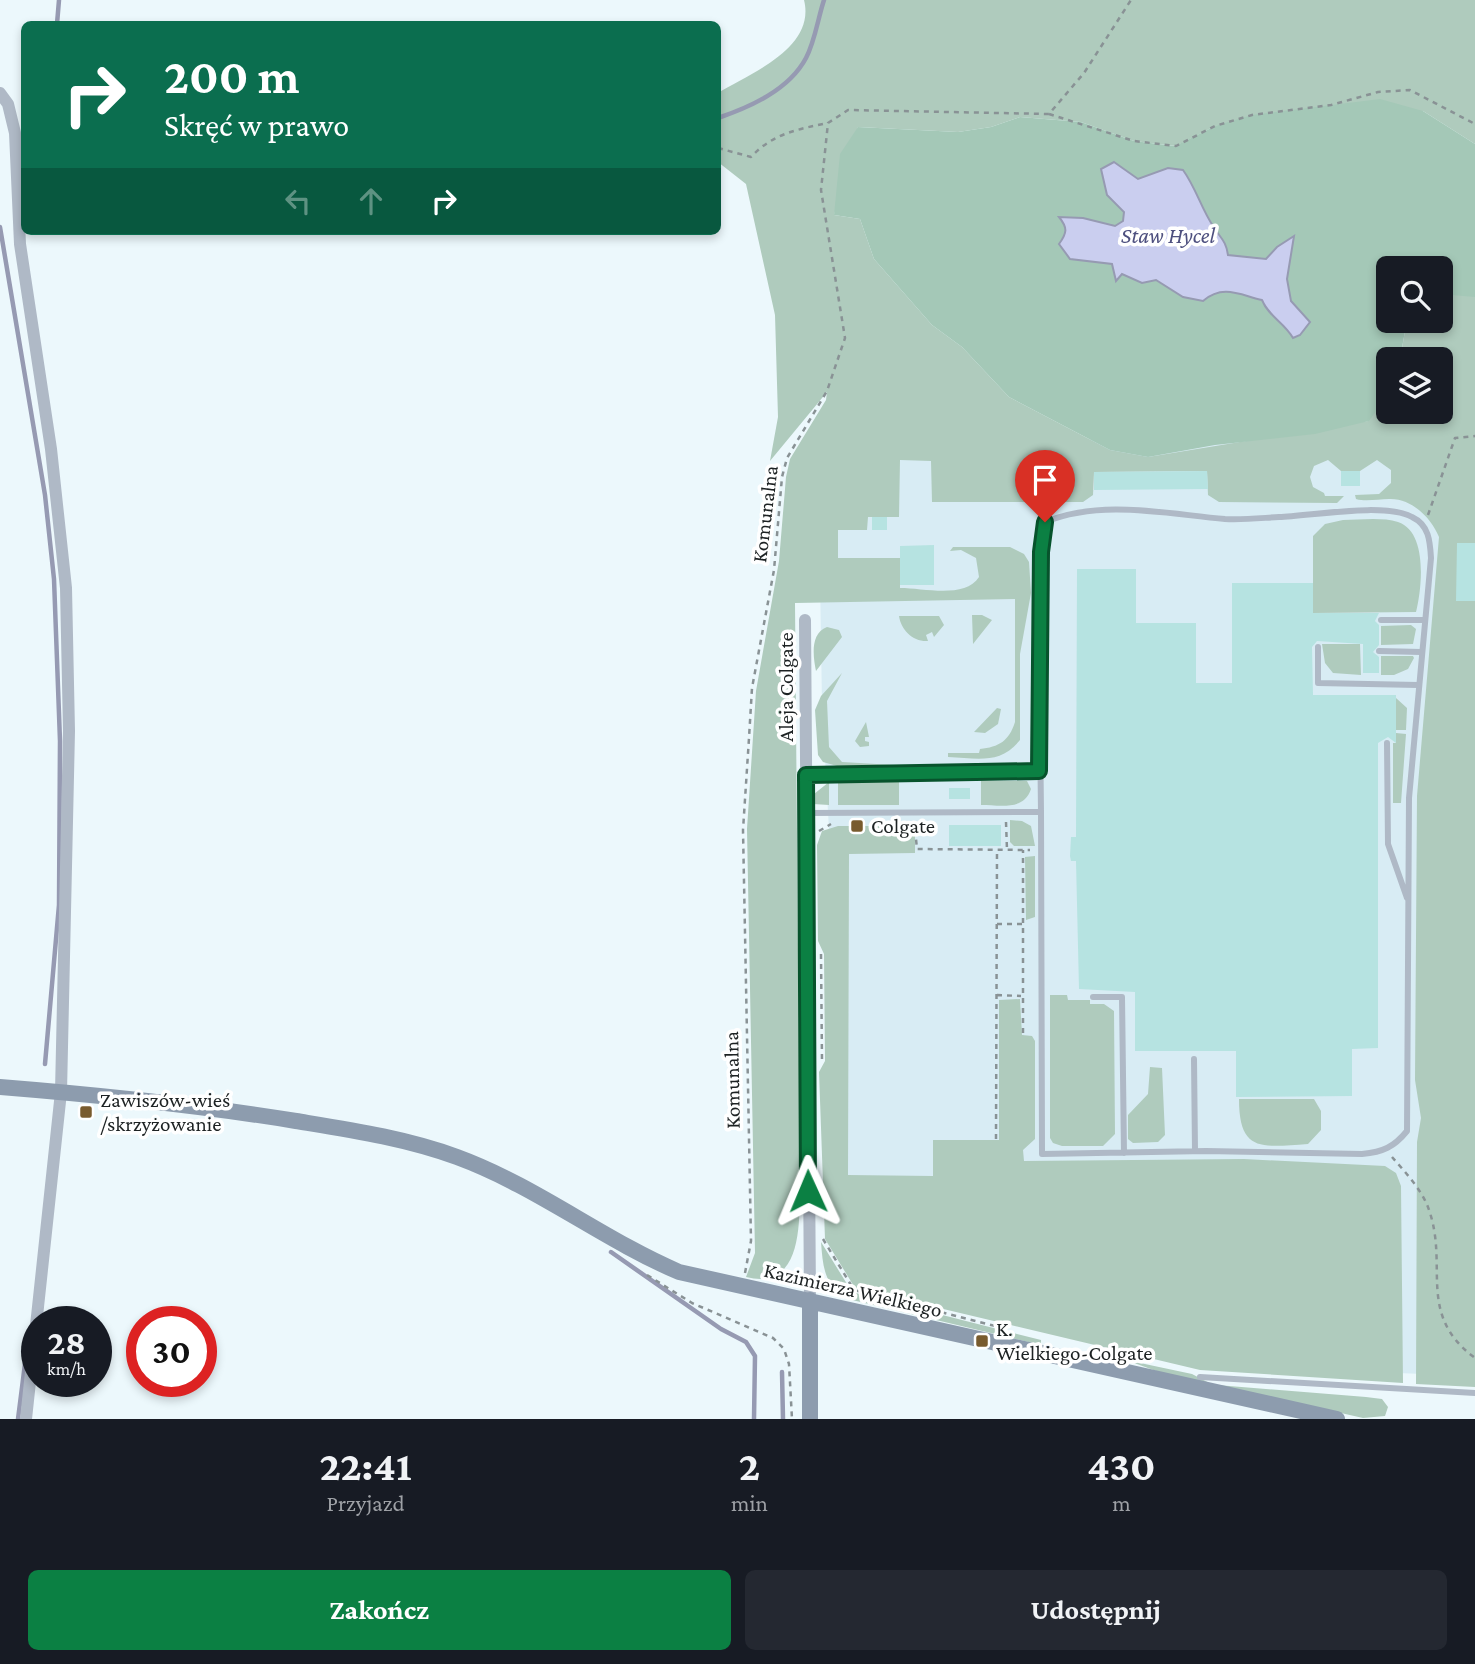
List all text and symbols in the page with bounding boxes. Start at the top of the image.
icon: right [49,49,140,140]
text: 200 m [164,49,299,104]
text: Skręć w prawo [164,107,349,143]
icon: left [279,182,317,220]
icon: ahead [352,182,390,220]
icon: right [425,182,463,220]
water label: Staw Hycel [1121,222,1216,248]
map controls [1376,256,1453,424]
button: search [1376,256,1453,333]
button: layers [1376,347,1453,424]
pin [1015,450,1075,522]
icon: arrive [1026,461,1064,499]
street label: Komunalna [747,464,783,564]
street label: Aleja Colgate [774,632,798,742]
place label: Colgate [871,814,935,838]
marker: Colgate [849,818,865,834]
street label: Komunalna [719,1031,745,1129]
place label: Zawiszów-wieś /skrzyżowanie [100,1088,230,1136]
marker: Zawiszów-wieś /skrzyżowanie [78,1104,94,1120]
position arrow [771,1154,845,1228]
street label: Kazimierza Wielkiego [762,1258,944,1322]
speed limit sign: 30 [126,1306,217,1397]
place label: K. Wielkiego-Colgate [996,1317,1153,1365]
text: 28 [47,1323,86,1362]
marker: K. Wielkiego-Colgate [974,1333,990,1349]
text: km/h [47,1359,86,1379]
text: 22:41 [319,1442,412,1489]
text: 2 [739,1442,760,1489]
text: 430 [1087,1442,1156,1489]
text: Przyjazd [326,1490,405,1516]
text: min [731,1490,768,1516]
text: m [1112,1490,1131,1516]
button: Zakończ [28,1570,731,1650]
button: Udostępnij [745,1570,1447,1650]

